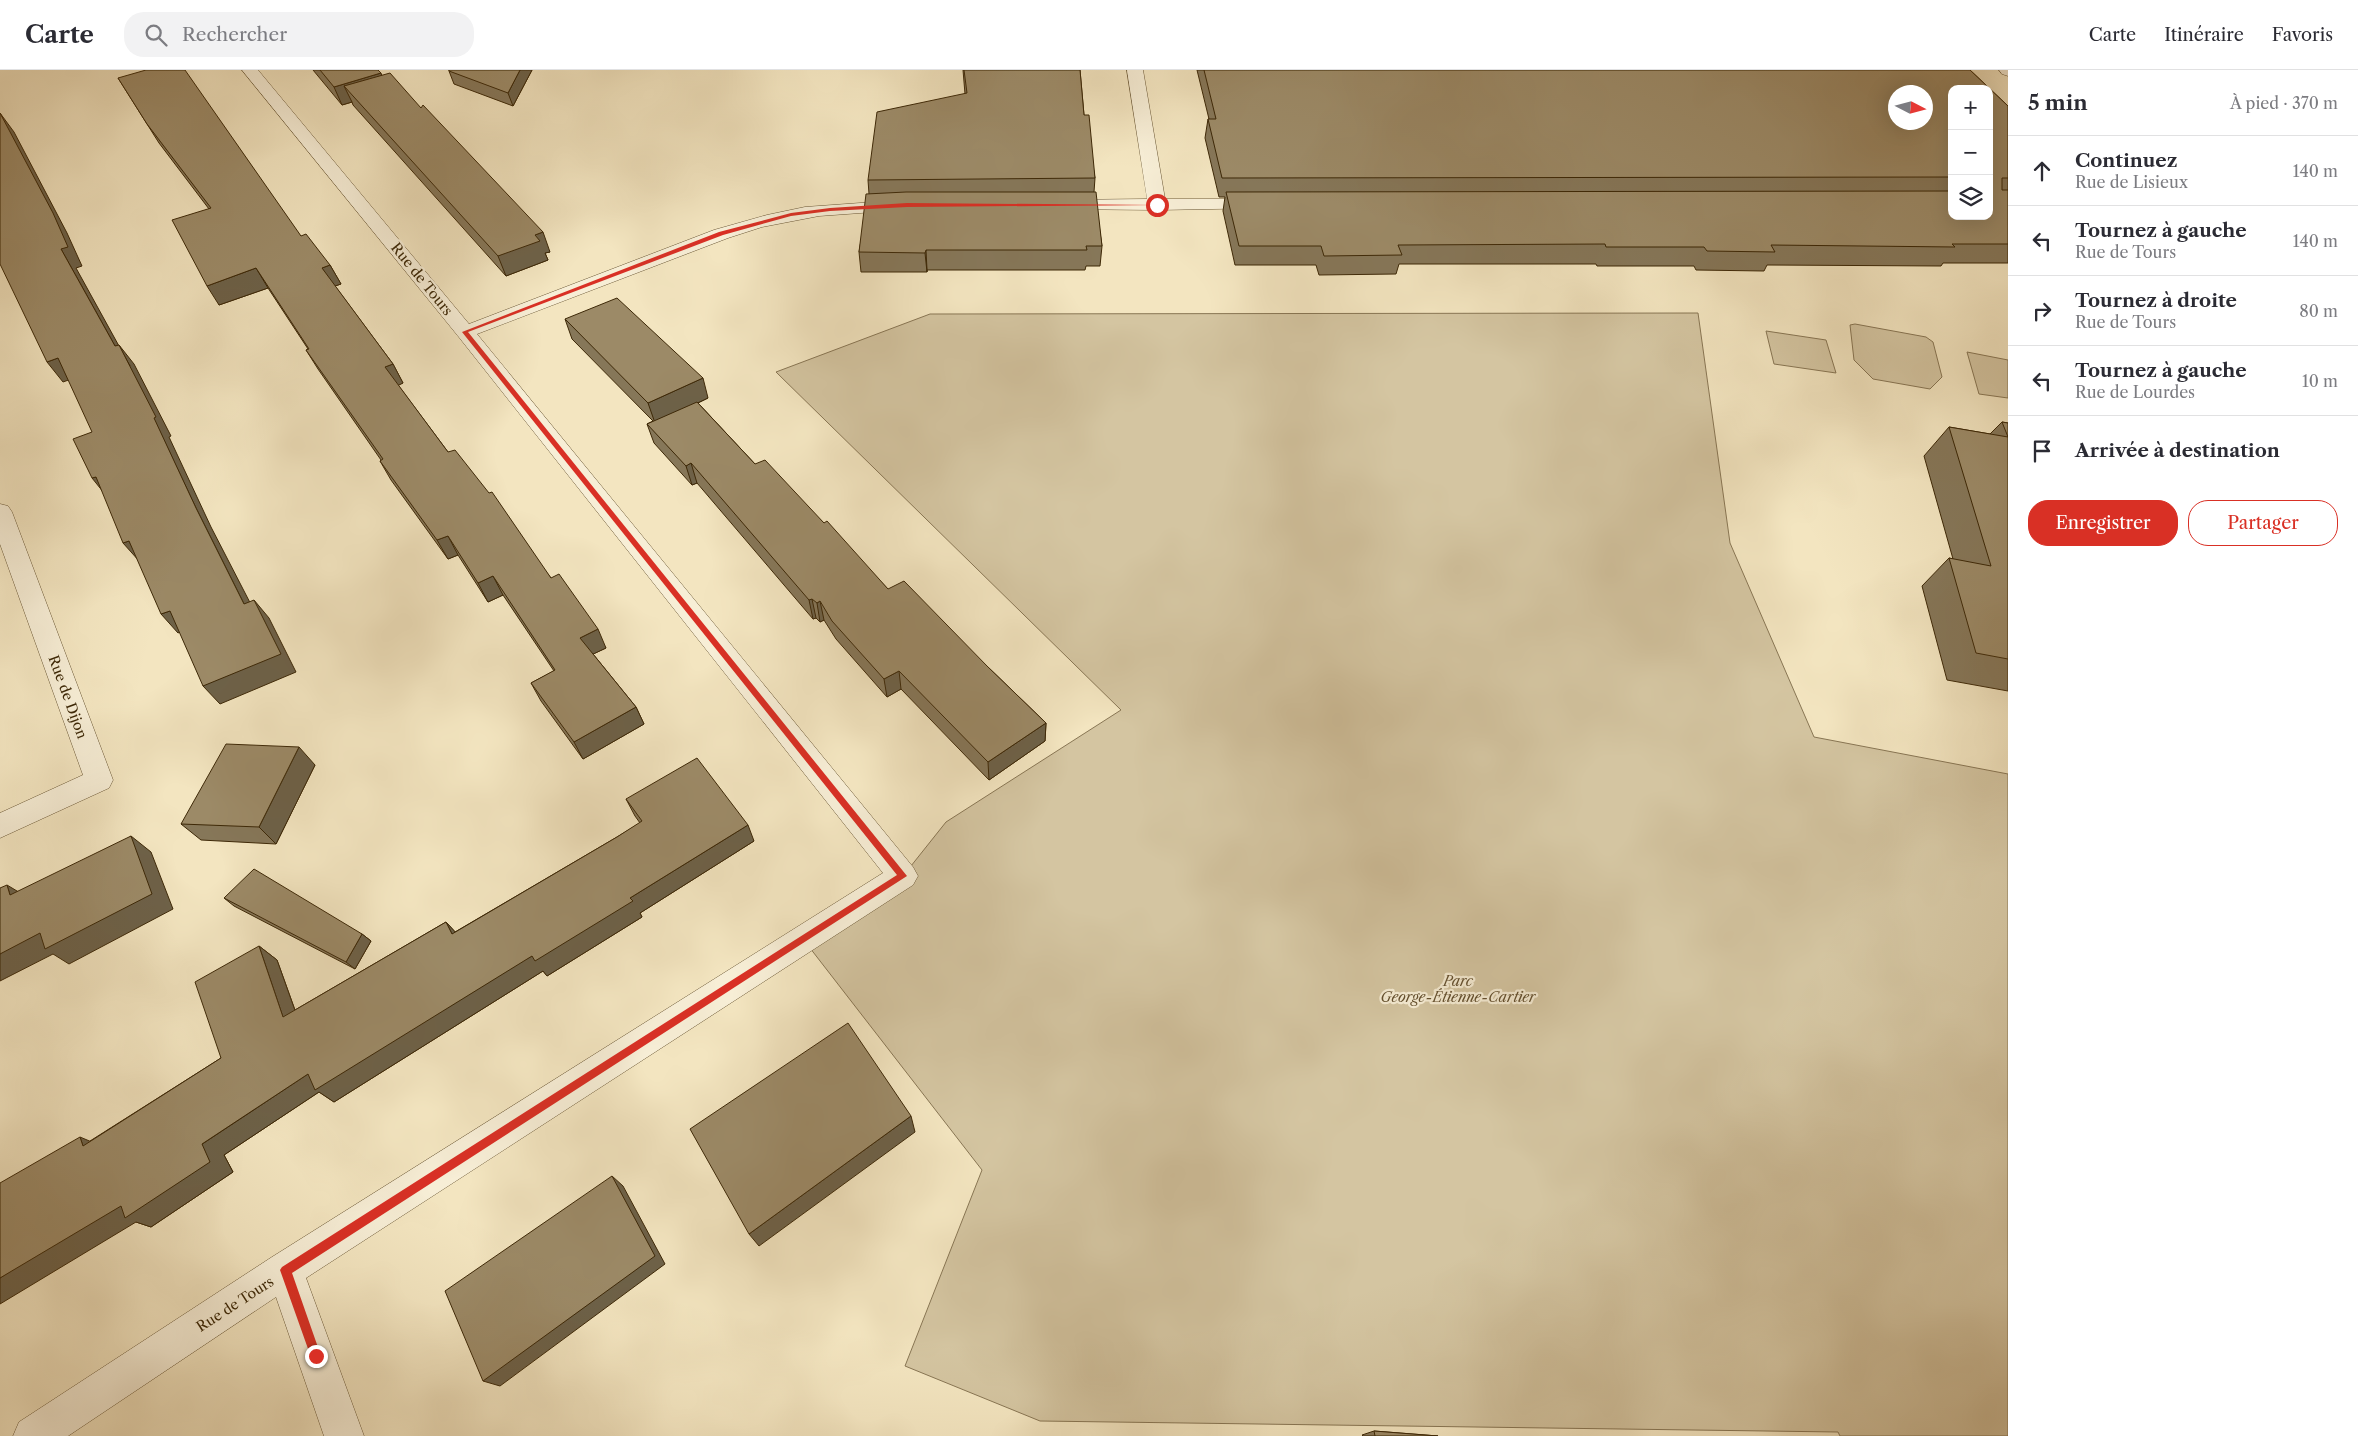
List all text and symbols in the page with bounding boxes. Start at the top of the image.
search box [124,12,474,57]
text: Carte [25,20,94,49]
icon: search [142,21,170,49]
text: Rechercher [182,23,287,46]
text: Carte [2089,24,2136,46]
text: Itinéraire [2164,24,2244,46]
text: Favoris [2272,24,2333,46]
north arrow [1888,85,1933,130]
map controls [1948,85,1993,220]
button: + [1948,85,1993,130]
text: 5 min [2028,90,2088,115]
text: À pied · 370 m [2230,93,2338,113]
button: − [1948,130,1993,175]
text: Continuez [2075,149,2177,172]
icon: ahead [2028,157,2056,185]
text: 140 m [2293,161,2338,181]
text: Rue de Lisieux [2075,172,2188,192]
button: layers [1948,175,1993,220]
route start [1146,194,1169,217]
text: Tournez à gauche [2075,219,2247,242]
icon: left [2028,227,2056,255]
text: 140 m [2293,231,2338,251]
street label: Rue de Tours [387,239,457,319]
text: Rue de Tours [2075,242,2176,262]
text: Tournez à droite [2075,289,2237,312]
icon: right [2028,297,2056,325]
text: 80 m [2299,301,2338,321]
text: Rue de Tours [2075,312,2176,332]
text: Tournez à gauche [2075,359,2247,382]
icon: left [2028,367,2056,395]
text: 10 m [2302,371,2338,391]
text: Rue de Lourdes [2075,382,2195,402]
icon: arrive [2028,437,2056,465]
text: Arrivée à destination [2075,439,2280,462]
button: Enregistrer [2028,500,2178,546]
button: Partager [2188,500,2338,546]
street label: Rue de Dijon [45,653,91,741]
park label: Parc George-Étienne-Cartier [1380,972,1537,1006]
street label: Rue de Tours [193,1272,277,1336]
route end [305,1345,328,1368]

